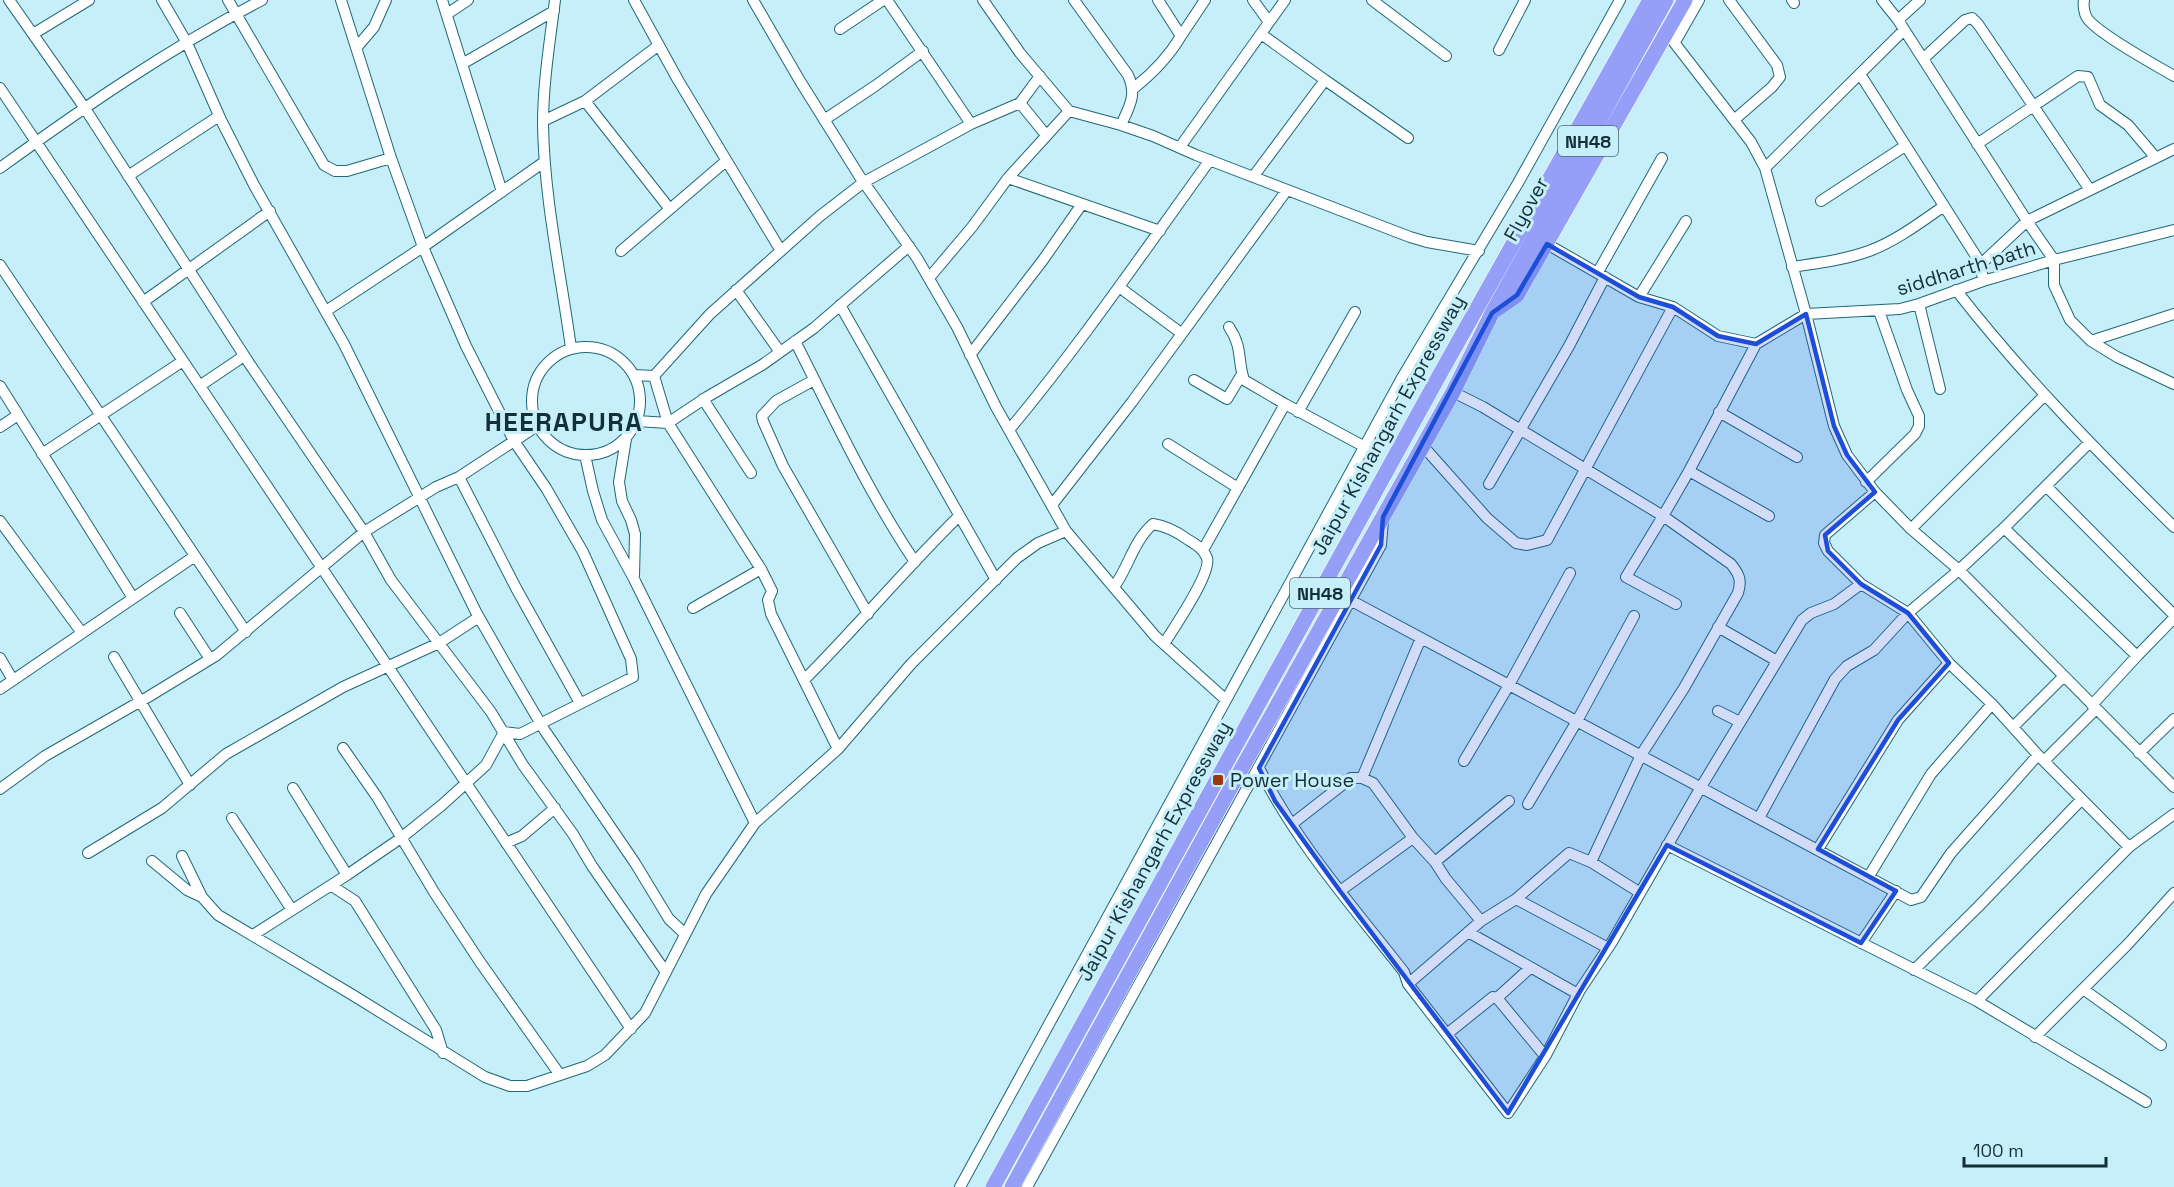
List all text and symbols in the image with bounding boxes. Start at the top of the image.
road number: NH48 [1558,126,1618,156]
street label: Flyover [1498,172,1554,246]
street label: siddharth path [1893,234,2039,302]
street label: Jaipur Kishangarh Expressway [1305,290,1471,560]
district label: HEERAPURA [485,405,643,439]
road number: NH48 [1290,578,1350,608]
street label: Jaipur Kishangarh Expressway [1071,716,1237,986]
place label: Power House [1230,767,1354,793]
marker: Power House [1211,773,1225,787]
scale bar [1964,1130,2106,1168]
text: 100 m [1973,1139,2024,1162]

